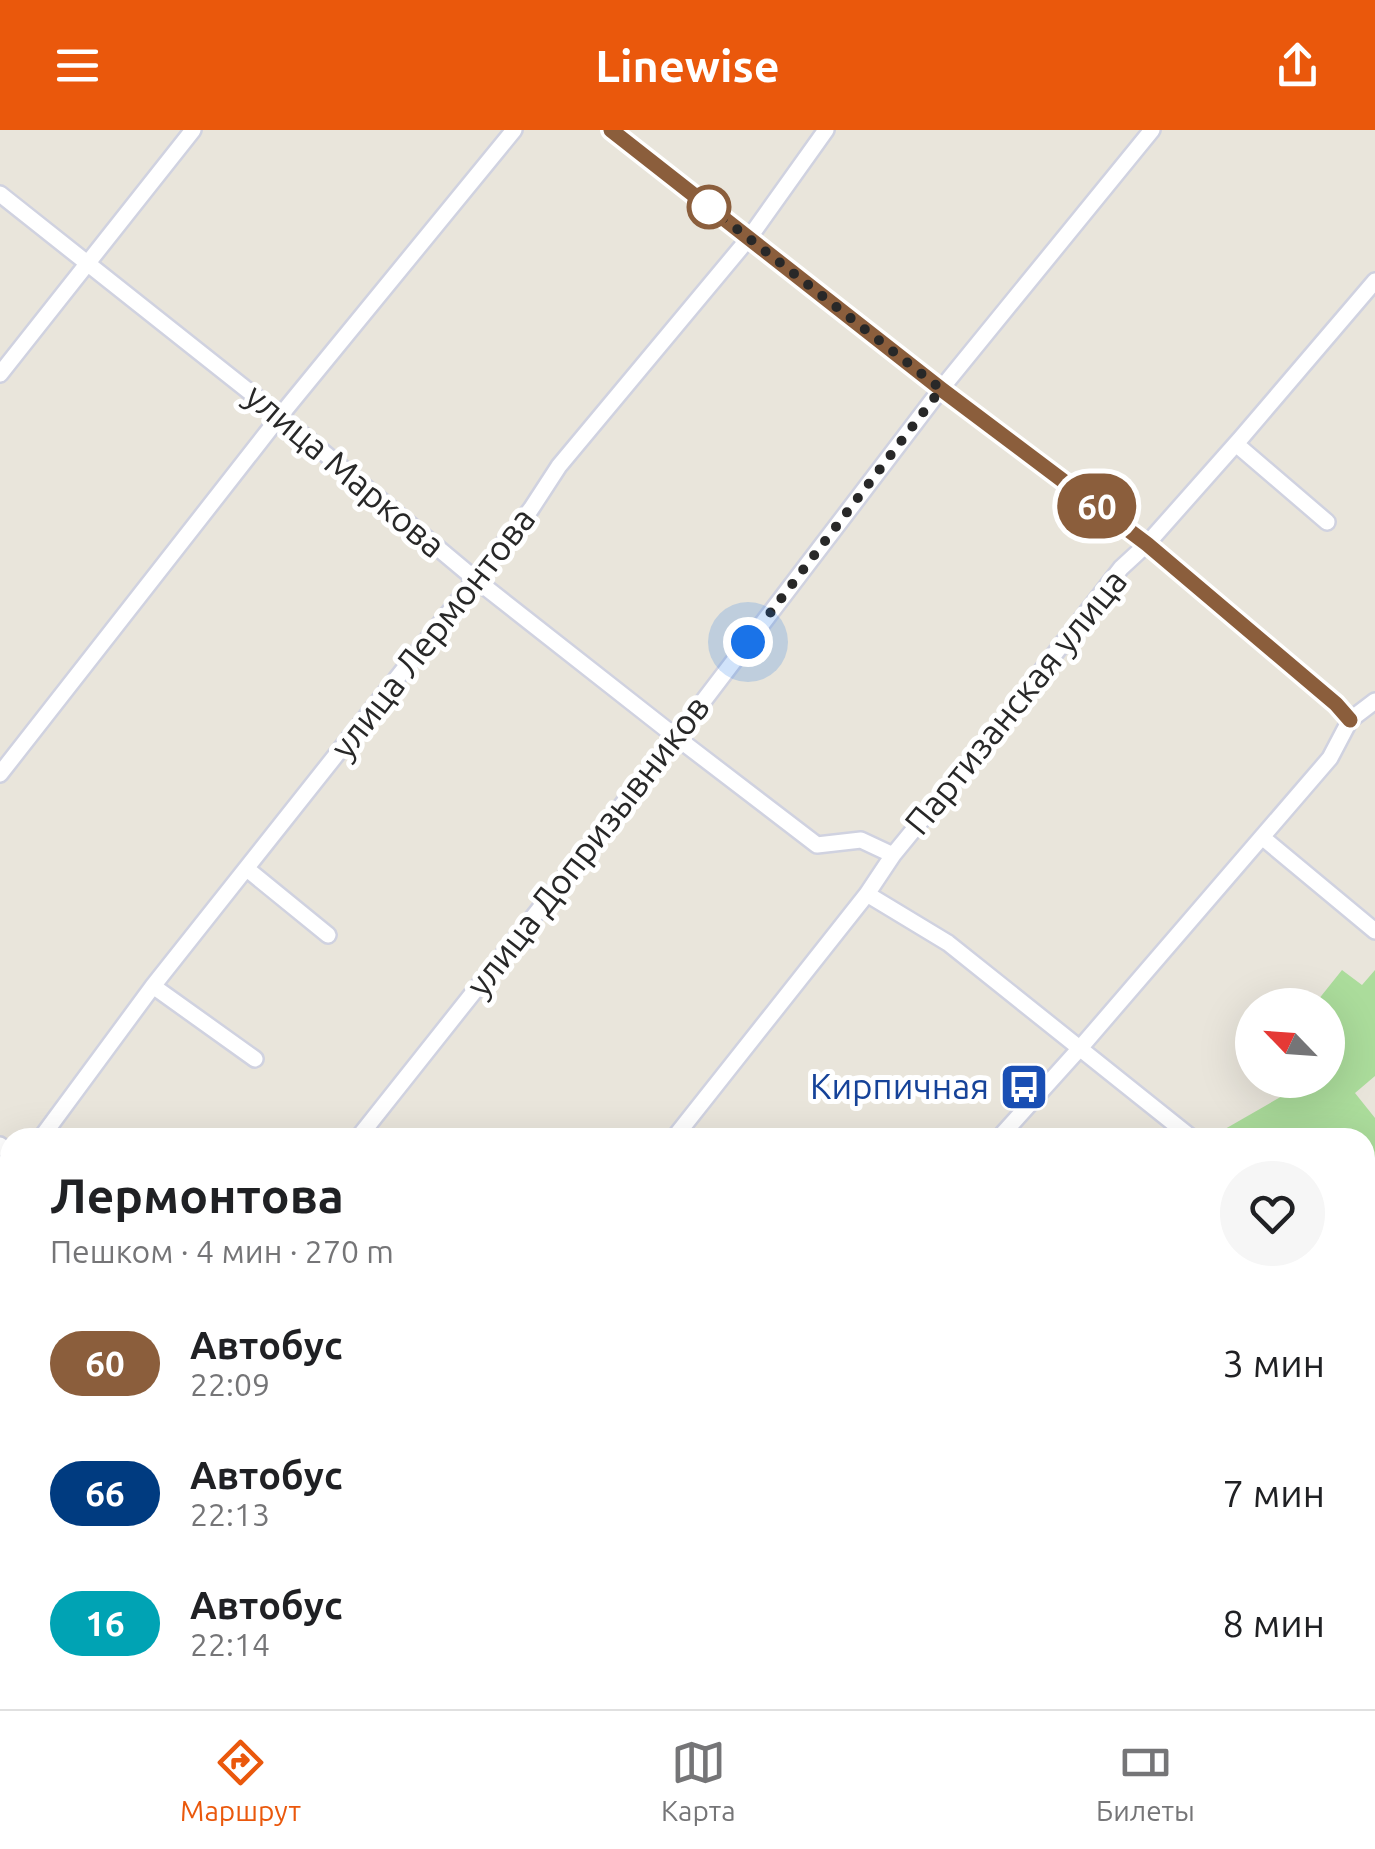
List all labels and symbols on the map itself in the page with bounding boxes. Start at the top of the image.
unlabelled marker [688,186,730,228]
street label: улица Маркова [238,375,453,565]
line badge: 60 [1052,474,1142,538]
street label: улица Лермонтова [322,499,543,766]
street label: Партизанская улица [896,561,1134,842]
your location [723,617,773,667]
street label: улица Допризывников [457,687,717,1004]
north arrow [1235,988,1345,1098]
bus stop icon: Кирпичная [998,1061,1050,1113]
place label: Кирпичная [810,1066,989,1106]

